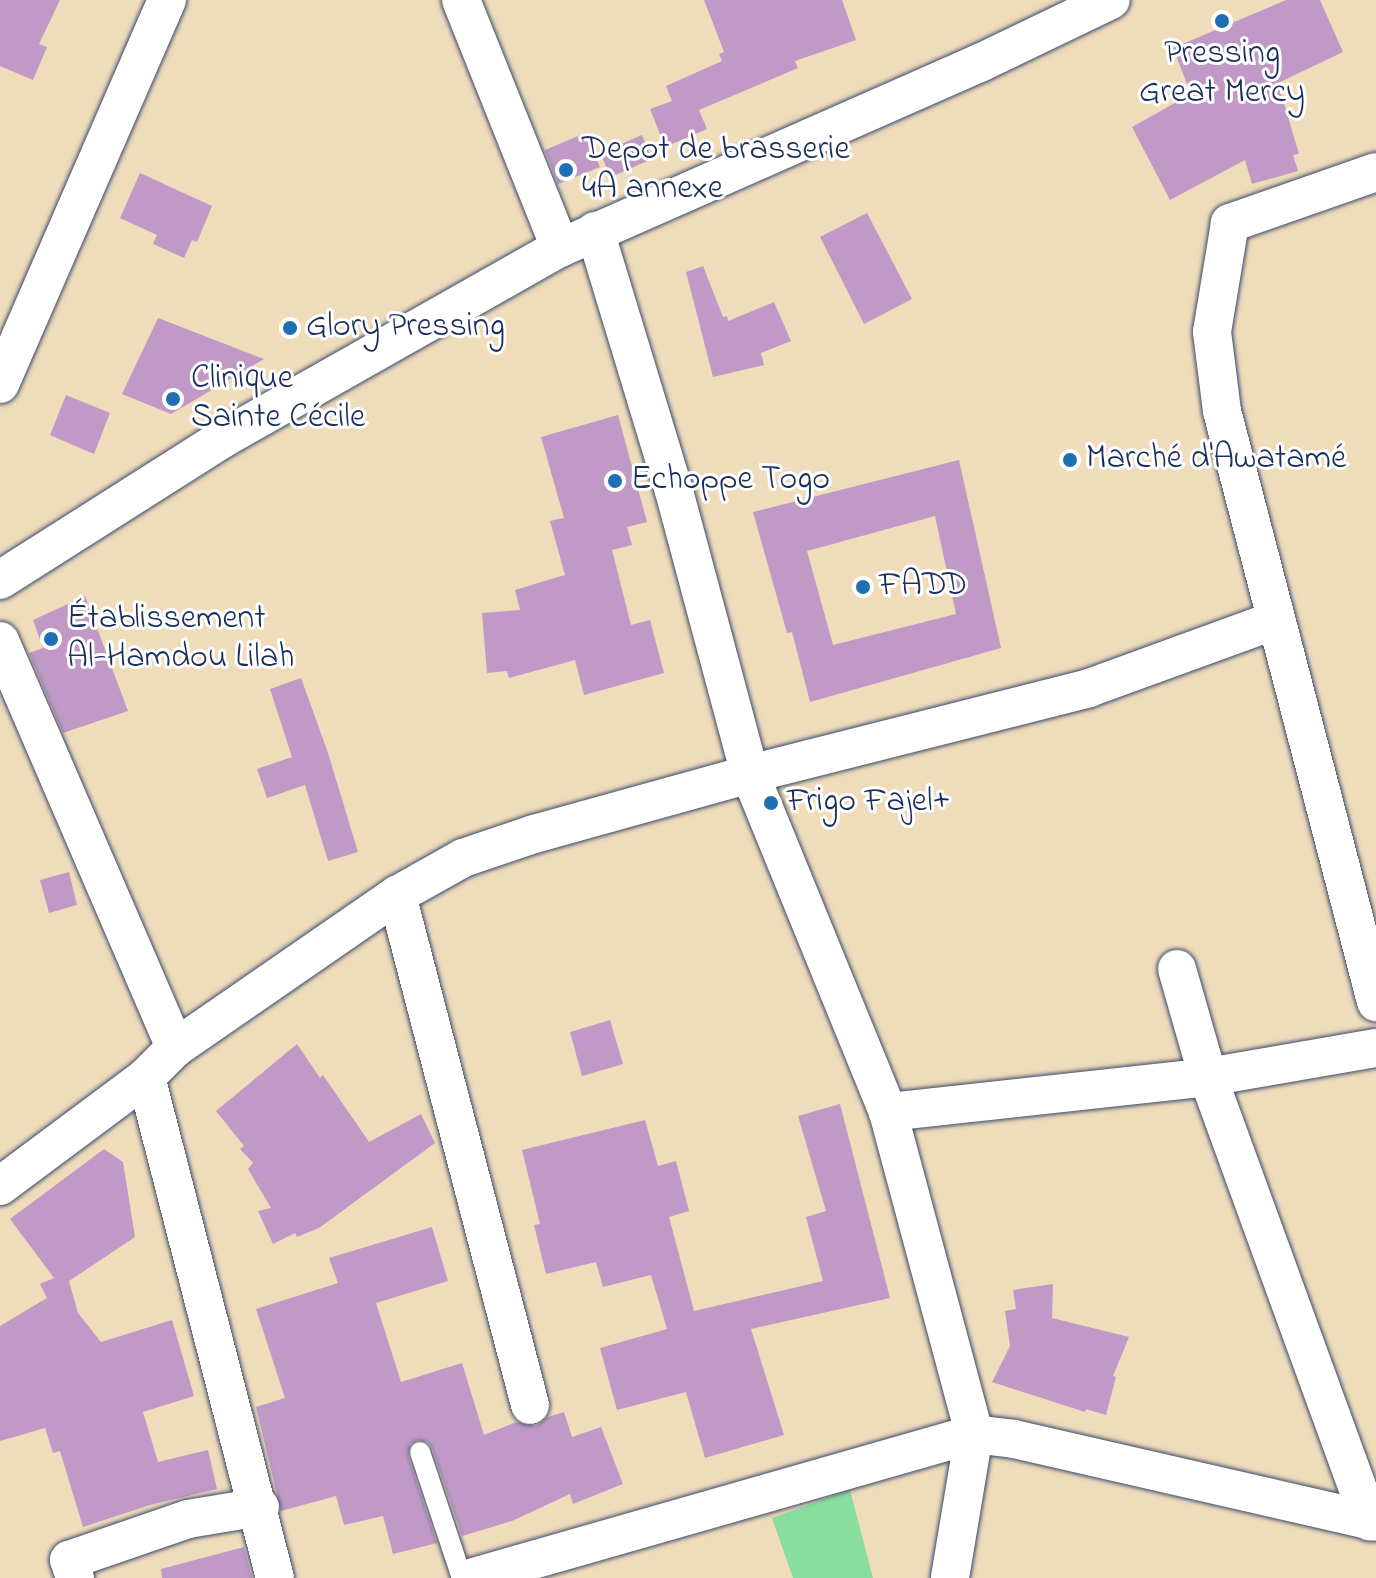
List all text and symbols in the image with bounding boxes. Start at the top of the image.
marker: Pressing Great Mercy [1213,12,1231,30]
place label: Pressing Great Mercy [1139,34,1305,114]
place label: Depot de brasserie 4A annexe [582,130,850,210]
marker: Depot de brasserie 4A annexe [557,161,575,179]
place label: Glory Pressing [306,308,505,348]
marker: Glory Pressing [281,319,299,337]
place label: Clinique Sainte Cécile [191,359,365,438]
marker: Clinique Sainte Cécile [162,388,184,410]
place label: Marché d'Awatamé [1086,440,1346,480]
marker: Marché d'Awatamé [1061,451,1079,469]
place label: Echoppe Togo [631,461,830,501]
marker: Echoppe Togo [606,472,624,490]
place label: FADD [879,567,967,607]
marker: FADD [854,578,872,596]
place label: Établissement Al-Hamdou Lilah [67,599,294,678]
marker: Établissement Al-Hamdou Lilah [42,630,60,648]
place label: Frigo Fajel+ [787,783,951,823]
marker: Frigo Fajel+ [762,794,780,812]

